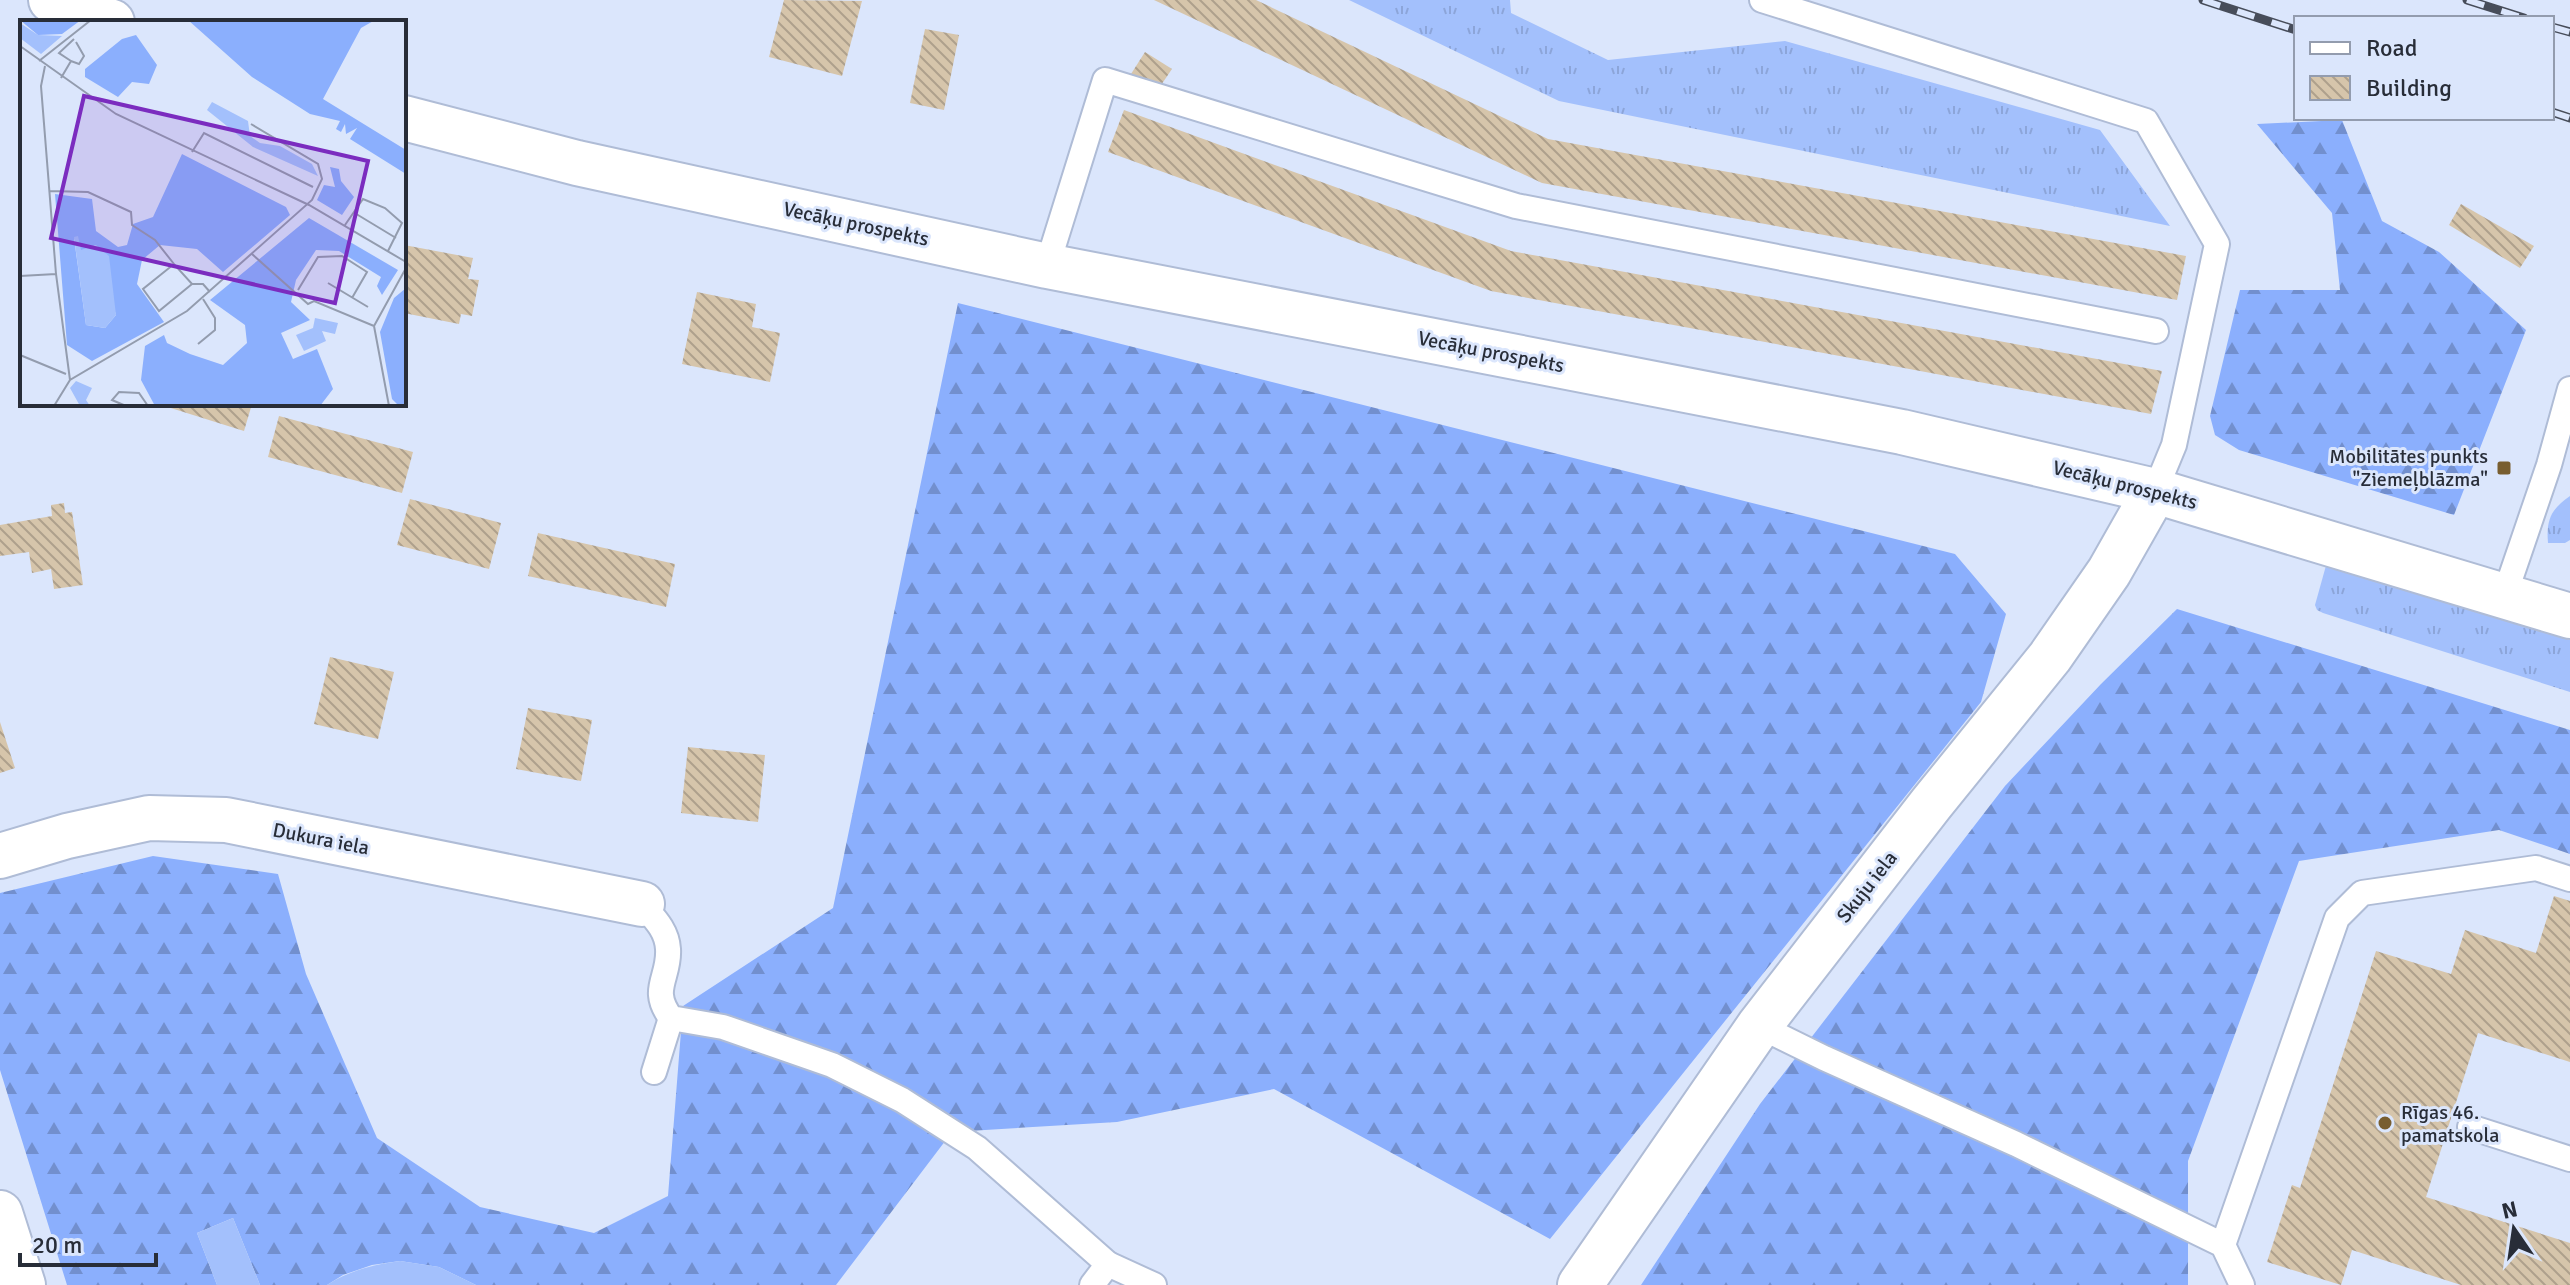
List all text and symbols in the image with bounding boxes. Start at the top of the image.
legend [2294,16,2554,120]
inset map [20,20,406,406]
text: Road [2366,33,2417,63]
text: Building [2366,73,2452,103]
street label: Vecāķu prospekts [781,196,931,252]
street label: Vecāķu prospekts [1416,326,1566,378]
place label: Mobilitātes punkts "Ziemeļblāzma" [2329,444,2488,492]
street label: Vecāķu prospekts [2050,455,2200,515]
marker: Mobilitātes punkts "Ziemeļblāzma" [2495,459,2513,477]
street label: Dukura iela [271,817,371,861]
street label: Skuju iela [1831,846,1903,928]
place label: Rīgas 46. pamatskola [2401,1100,2499,1148]
marker: Rīgas 46. pamatskola [2376,1114,2394,1132]
north arrow [2474,1189,2554,1269]
text: N [2499,1195,2520,1225]
scale bar [20,1217,156,1267]
text: 20 m [32,1230,82,1260]

